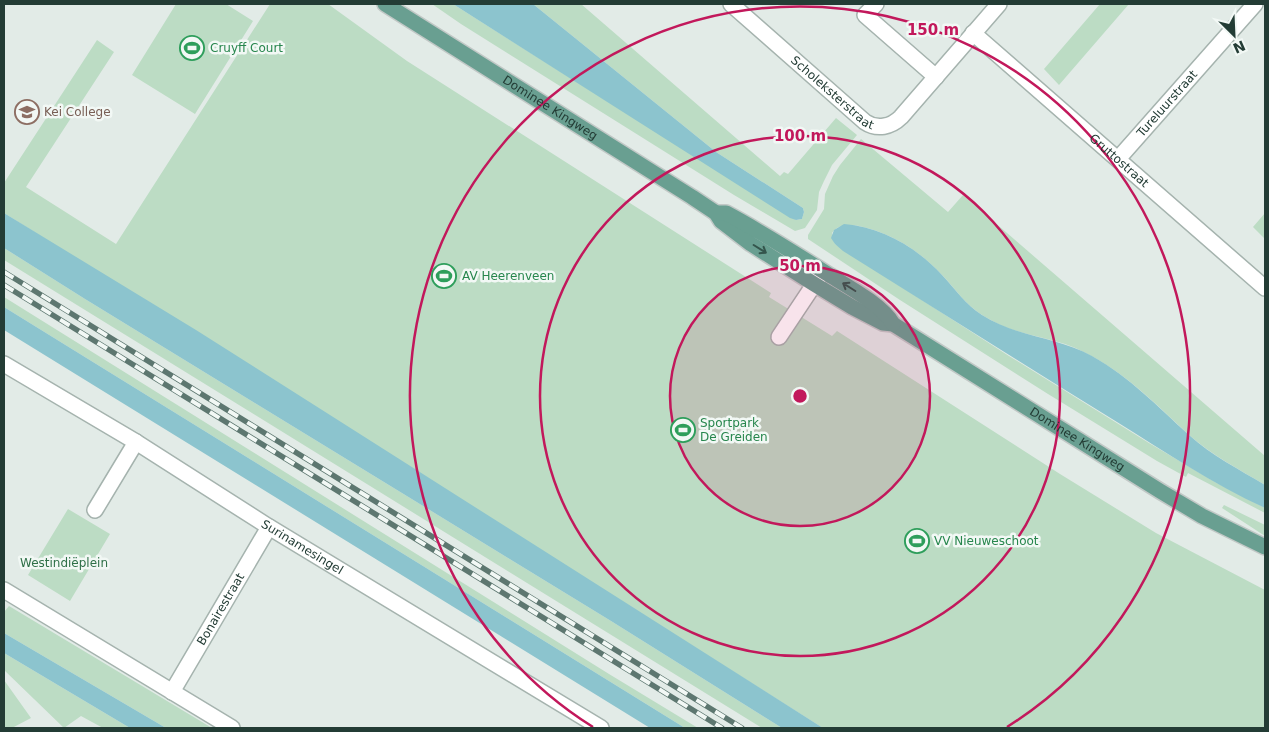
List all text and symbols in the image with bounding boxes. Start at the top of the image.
north arrow [1209,10,1259,60]
text: 150 m [907,21,959,39]
sports icon: Cruyff Court [179,35,205,61]
text: N [1231,37,1248,57]
place label: Cruyff Court [210,41,283,55]
street label: Scholeksterstraat [788,53,876,133]
street label: Tureluurstraat [1133,67,1200,140]
street label: Dominee Kingweg [500,73,600,143]
school or university icon: Kei College [14,99,40,125]
place label: Kei College [44,105,111,119]
text: 100 m [774,127,826,145]
street label: Gruttostraat [1087,131,1152,190]
one-way arrow [753,244,767,255]
text: 50 m [779,257,821,275]
sports icon: AV Heerenveen [431,263,457,289]
place label: AV Heerenveen [462,269,554,283]
one-way arrow [842,282,856,292]
centre of rings [791,387,809,405]
street label: Dominee Kingweg [1027,404,1127,474]
place label: Sportpark De Greiden [700,416,768,444]
sports icon: Sportpark De Greiden [670,417,696,443]
street label: Surinamesingel [259,517,346,577]
sports icon: VV Nieuweschoot [904,528,930,554]
place label: VV Nieuweschoot [934,534,1039,548]
park label: Westindiëplein [20,556,108,570]
street label: Bonairestraat [194,570,247,648]

